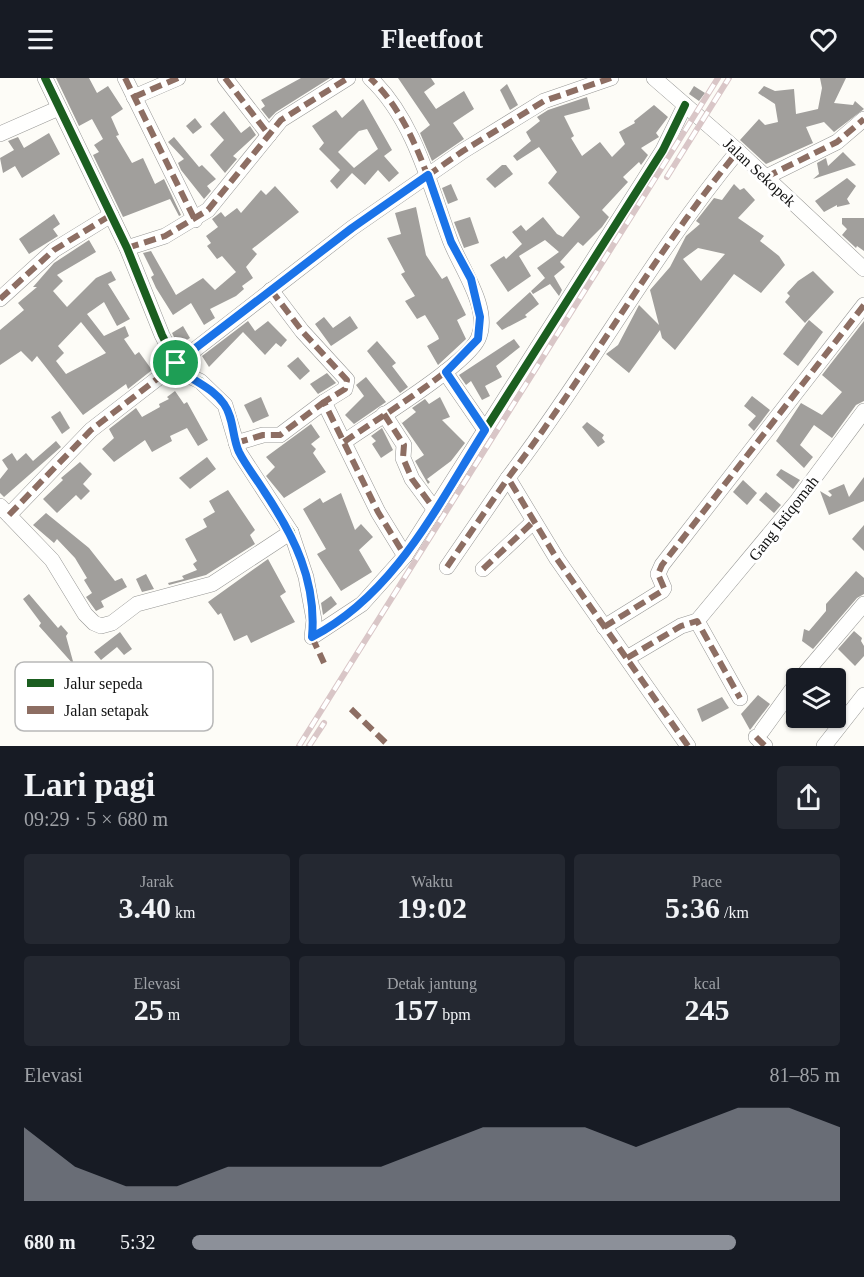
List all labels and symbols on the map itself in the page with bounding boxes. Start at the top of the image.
street label: Jalan Sekopek [720,135,799,211]
pin [150,337,201,388]
street label: Gang Istiqomah [745,473,822,565]
legend [15,662,213,731]
text: Jalur sepeda [64,675,143,693]
text: Jalan setapak [64,702,149,720]

